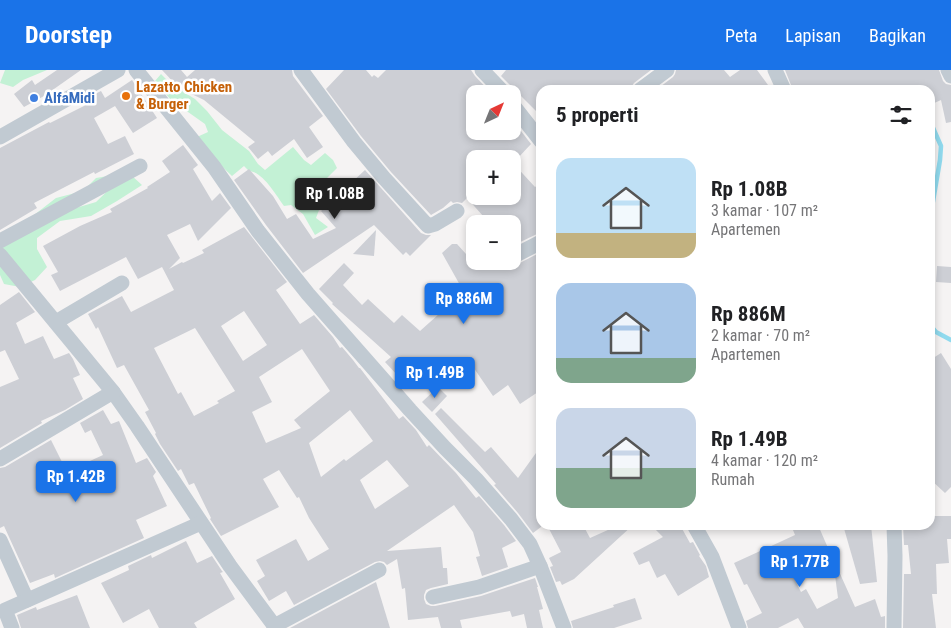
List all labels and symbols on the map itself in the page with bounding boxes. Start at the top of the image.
place label: Lazatto Chicken & Burger [136,78,232,113]
north arrow [466,85,521,140]
place label: AlfaMidi [44,89,95,107]
marker: Lazatto Chicken & Burger [120,90,132,102]
marker: AlfaMidi [28,92,40,104]
pin: Rp 1.08B [283,178,387,220]
pin: Rp 886M [418,282,510,325]
pin: Rp 1.49B [383,356,487,399]
pin: Rp 1.42B [24,460,128,503]
pin: Rp 1.77B [748,546,852,588]

